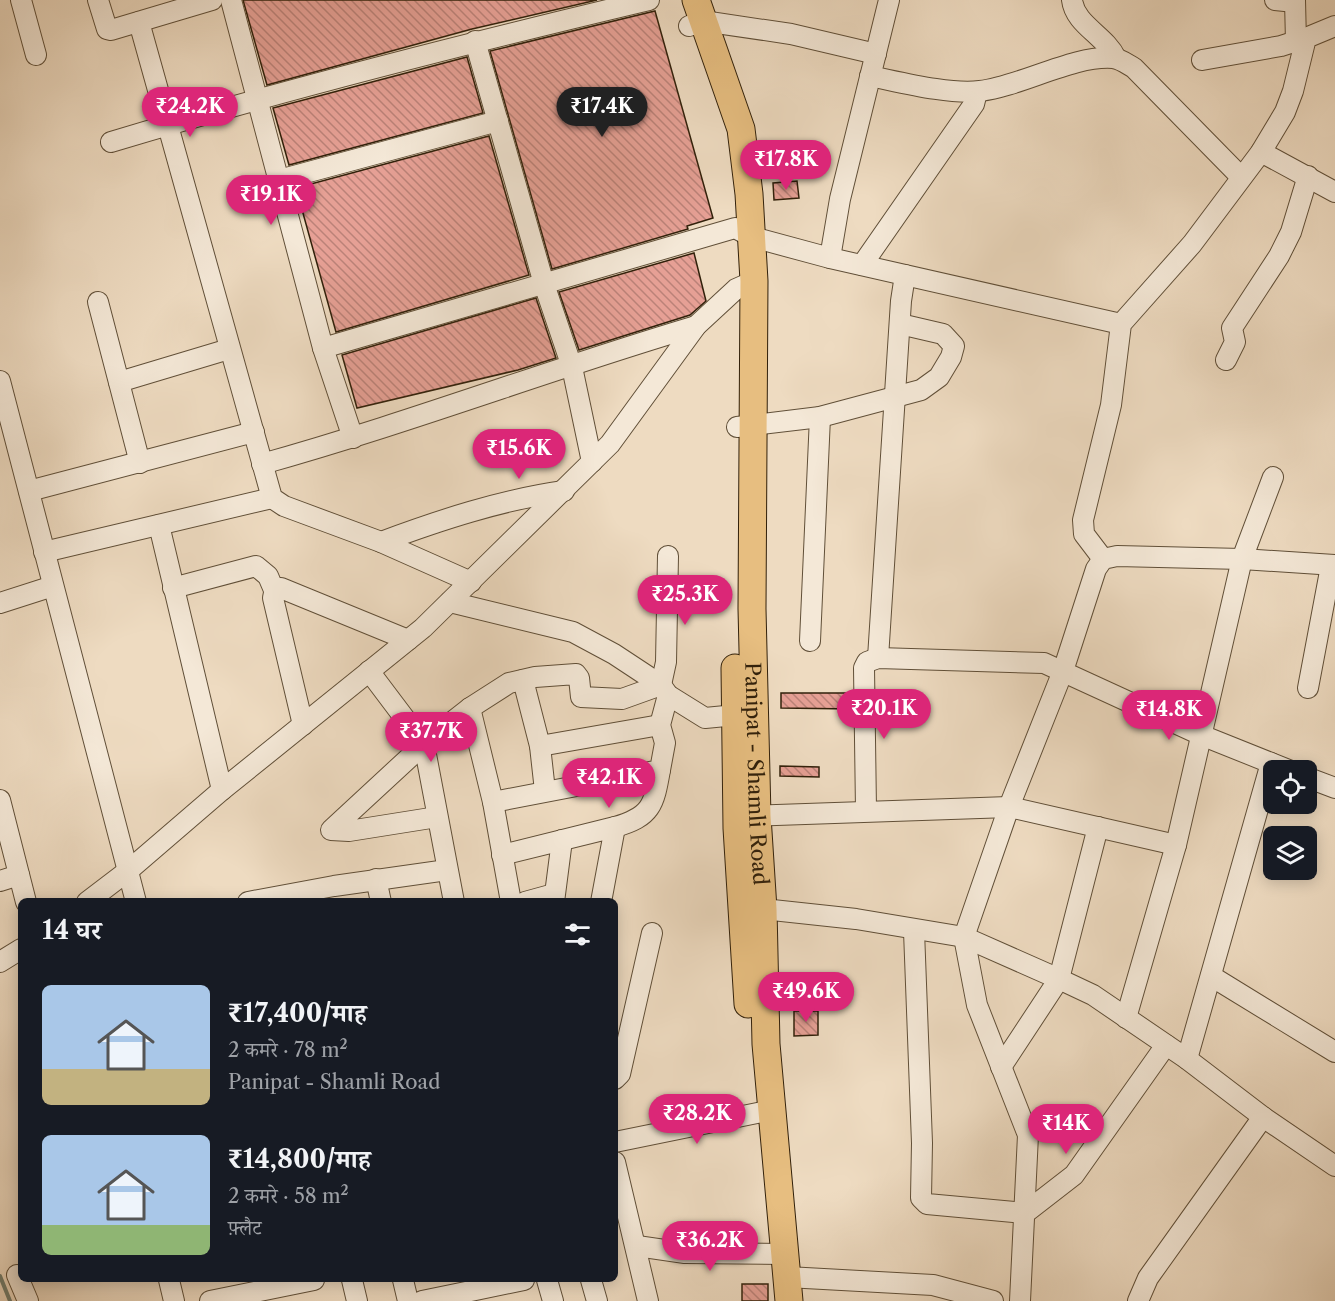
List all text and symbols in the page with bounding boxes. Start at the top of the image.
pin: ₹24.2K [141,87,239,138]
pin: ₹17.4K [553,87,651,138]
text: ₹24.2K [156,94,224,118]
text: ₹17.4K [571,94,634,118]
pin: ₹17.8K [737,140,835,191]
text: ₹17.8K [754,147,818,171]
pin: ₹19.1K [222,175,320,226]
text: ₹19.1K [240,182,302,206]
pin: ₹15.6K [470,429,568,480]
text: ₹15.6K [487,436,551,460]
pin: ₹25.3K [636,575,734,626]
text: ₹25.3K [652,582,718,606]
street label: Panipat - Shamli Road [741,662,774,886]
pin: ₹20.1K [835,689,933,740]
pin: ₹14.8K [1120,690,1218,741]
text: ₹20.1K [851,696,917,720]
text: ₹14.8K [1136,697,1202,721]
pin: ₹37.7K [382,712,480,763]
text: ₹37.7K [399,719,463,743]
pin: ₹42.1K [560,758,658,809]
map controls [1263,760,1317,880]
button: locate [1263,760,1317,814]
text: ₹42.1K [576,765,642,789]
button: layers [1263,826,1317,880]
text: 14 घर [42,914,101,946]
icon: filters [561,918,594,951]
pin: ₹49.6K [757,972,855,1023]
text: ₹49.6K [772,979,840,1003]
text: ₹17,400/माह [228,997,367,1029]
icon: home [90,1009,162,1081]
text: 2 कमरे · 78 m² [228,1038,348,1062]
text: Panipat - Shamli Road [228,1070,440,1094]
pin: ₹28.2K [648,1094,746,1145]
text: ₹28.2K [663,1101,731,1125]
pin: ₹14K [1030,1104,1102,1155]
text: ₹14K [1042,1111,1090,1135]
text: ₹14,800/माह [228,1143,371,1175]
icon: home [90,1159,162,1231]
text: 2 कमरे · 58 m² [228,1184,349,1208]
text: फ़्लैट [228,1216,261,1240]
pin: ₹36.2K [661,1221,759,1272]
text: ₹36.2K [676,1228,744,1252]

